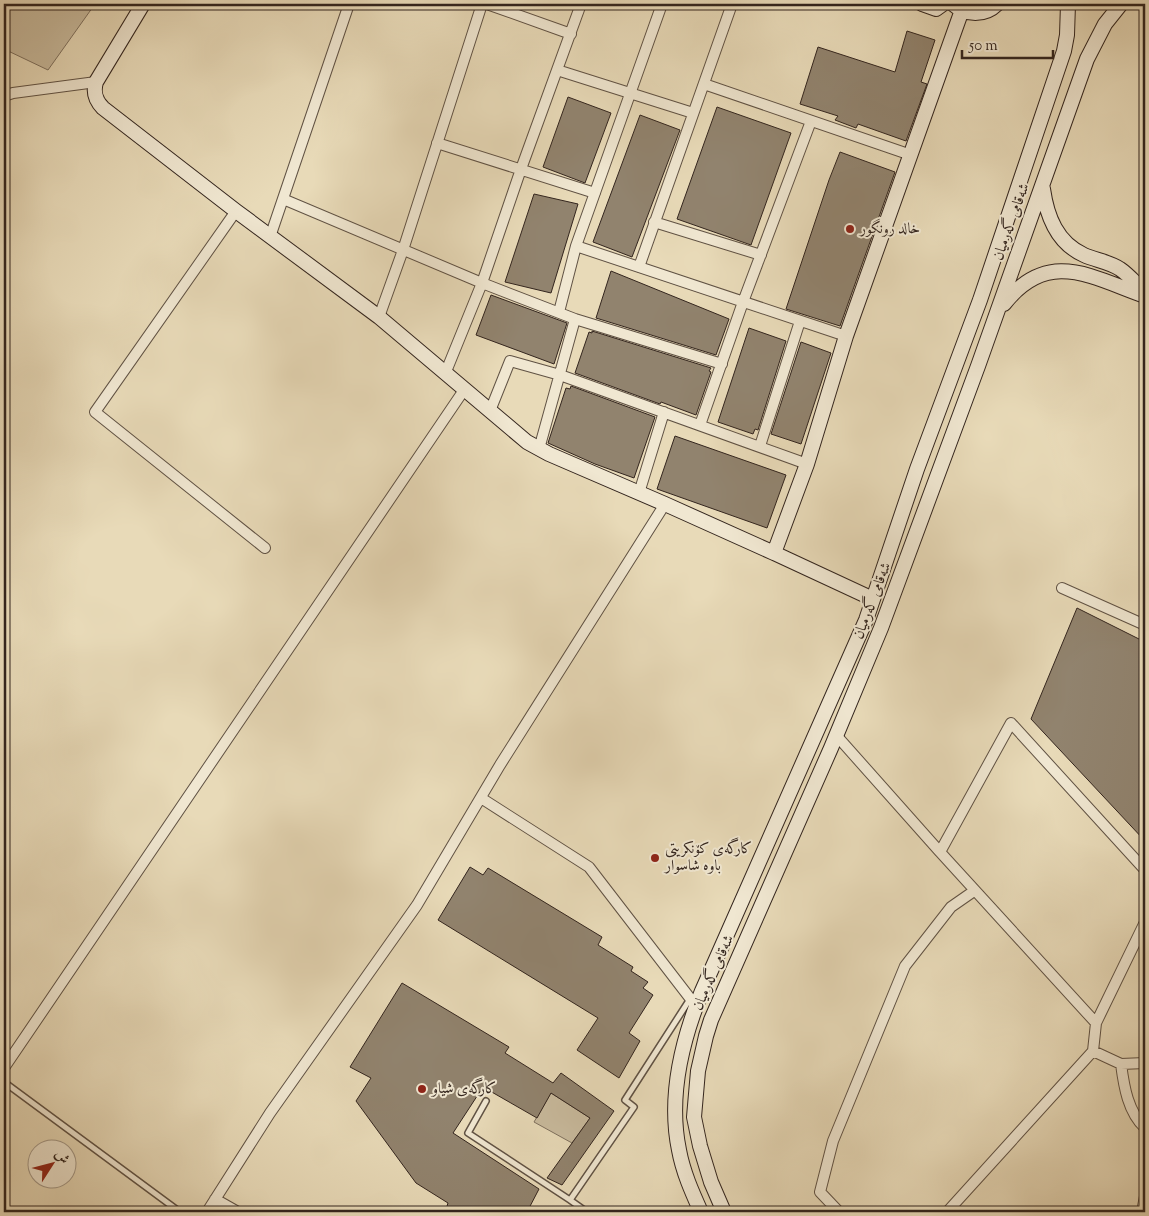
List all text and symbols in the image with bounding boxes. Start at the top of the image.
scale bar [962,28,1053,60]
text: 50 m [968,36,998,57]
street label: شەقامی گەرمیان [986,180,1036,264]
place label: خالد رونگور [858,218,920,240]
marker: خالد رونگور [844,223,856,235]
street label: شەقامی گەرمیان [847,559,897,642]
place label: کارگەی کۆنکریتی باوە شاسوار [663,837,752,877]
marker: کارگەی کۆنکریتی باوە شاسوار [649,852,661,864]
street label: شەقامی گەرمیان [686,931,740,1014]
place label: کارگەی شیاو [430,1077,497,1100]
marker: کارگەی شیاو [416,1083,428,1095]
north arrow [28,1138,78,1188]
text: ش [49,1146,73,1169]

